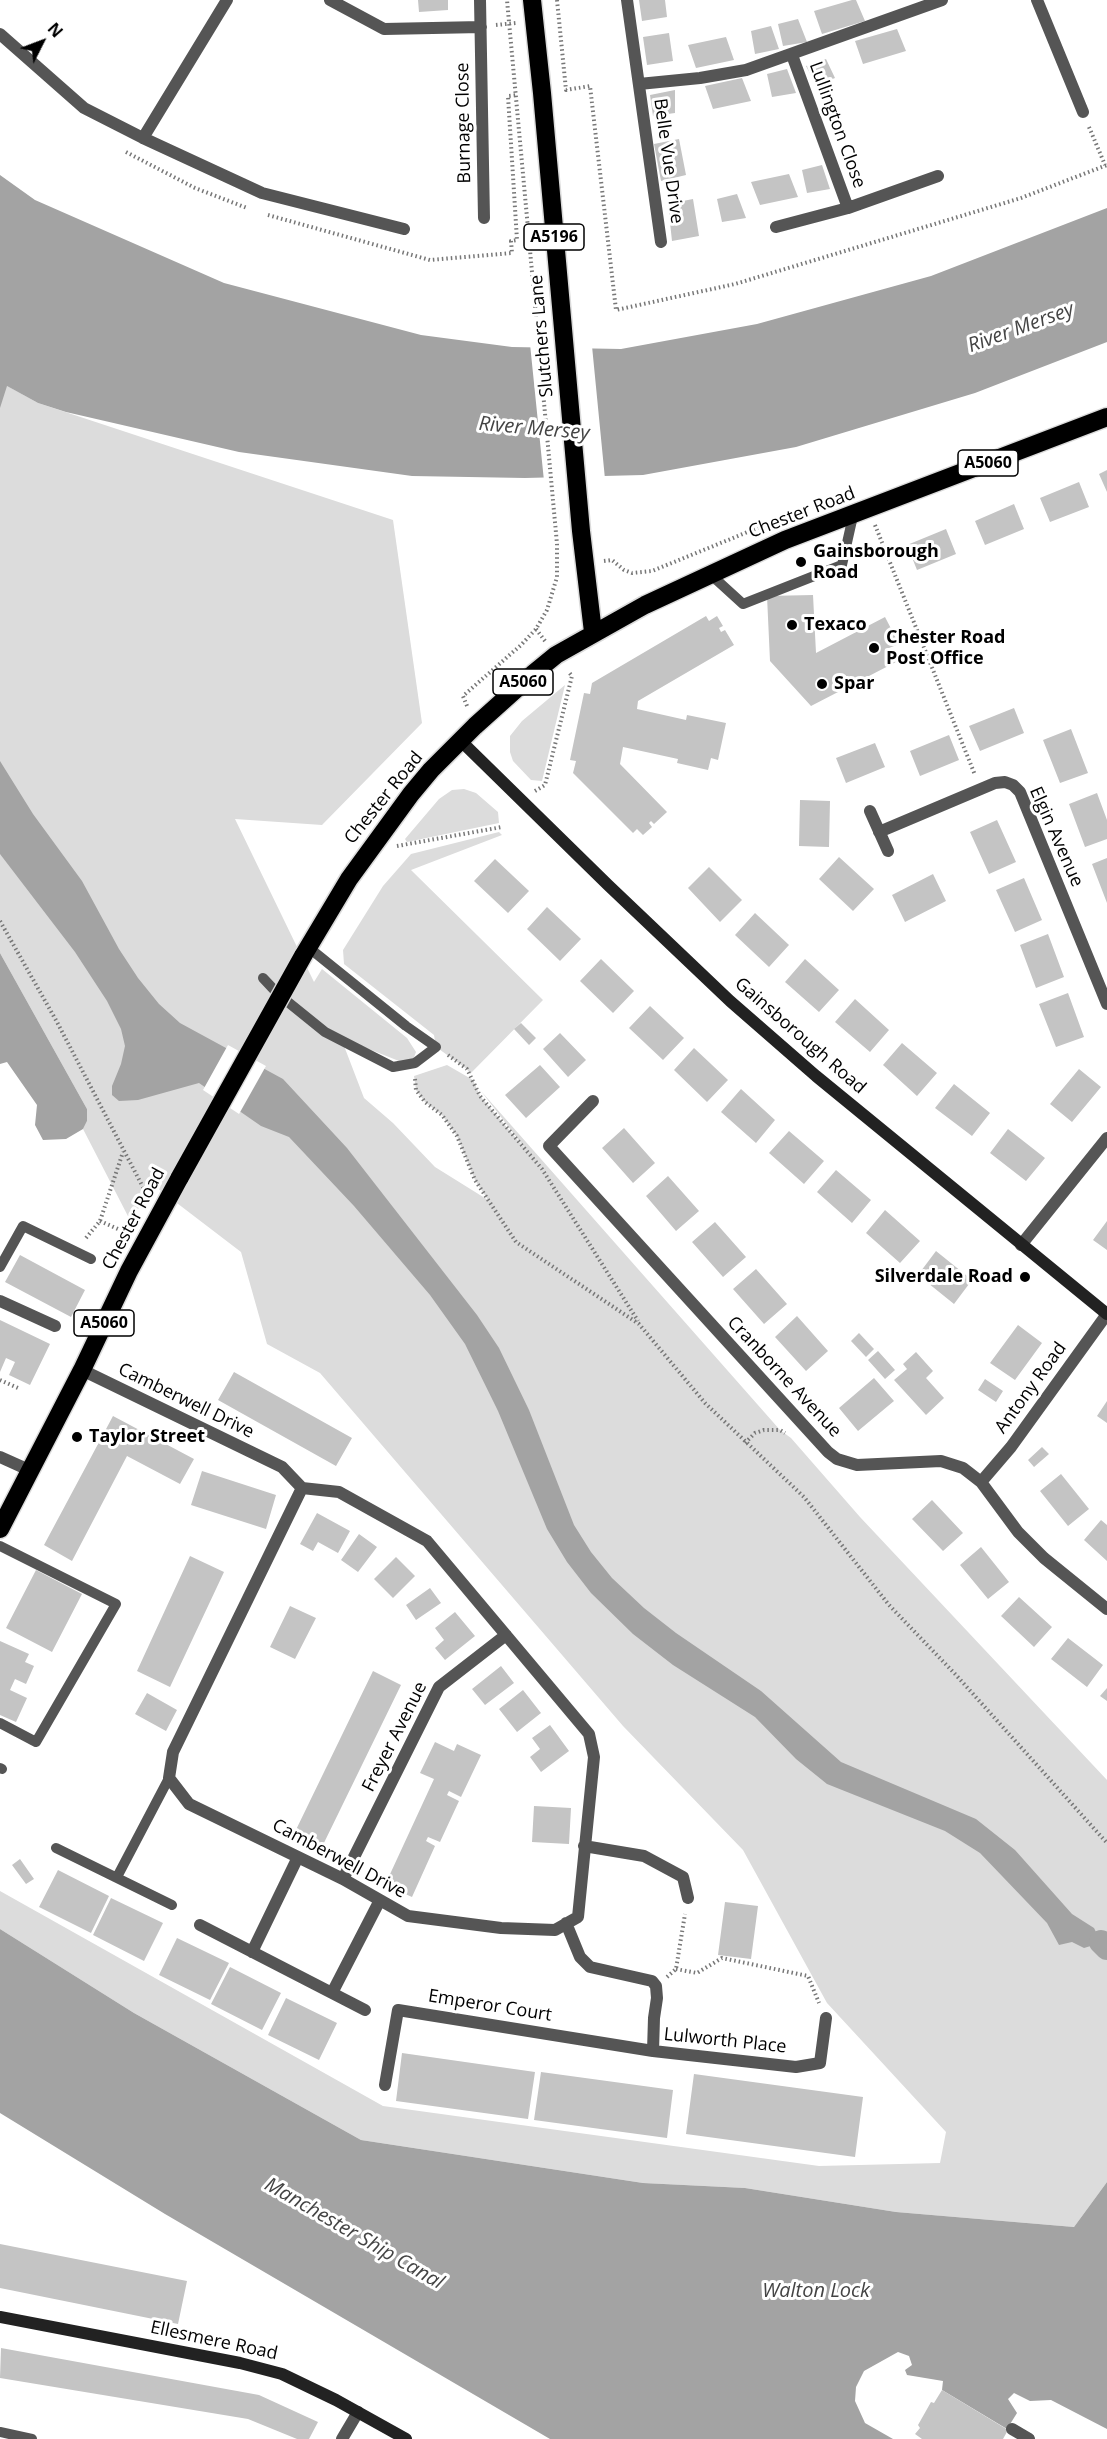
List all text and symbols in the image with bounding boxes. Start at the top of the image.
north arrow [12,12,72,72]
text: N [43,18,68,42]
street label: Lullington Close [804,59,870,191]
street label: Burnage Close [452,62,476,184]
street label: Belle Vue Drive [649,97,687,225]
road number: A5196 [524,224,584,250]
street label: Slutchers Lane [526,274,558,398]
water label: River Mersey [965,298,1077,358]
water label: River Mersey [478,412,590,446]
road number: A5060 [958,450,1018,476]
street label: Chester Road [746,483,858,543]
place label: Gainsborough Road [813,541,939,584]
marker: Gainsborough Road [794,555,808,569]
place label: Texaco [804,614,867,636]
marker: Texaco [785,618,799,632]
place label: Chester Road Post Office [886,627,1005,670]
marker: Chester Road Post Office [867,641,881,655]
road number: A5060 [493,669,553,695]
place label: Spar [834,673,874,695]
marker: Spar [815,677,829,691]
street label: Chester Road [340,747,428,849]
street label: Elgin Avenue [1024,784,1088,890]
street label: Gainsborough Road [730,973,870,1099]
street label: Chester Road [98,1164,170,1274]
place label: Silverdale Road [875,1266,1013,1288]
marker: Silverdale Road [1018,1270,1032,1284]
road number: A5060 [74,1310,134,1336]
street label: Cranborne Avenue [722,1312,846,1442]
street label: Antony Road [991,1338,1071,1438]
street label: Camberwell Drive [115,1359,257,1443]
place label: Taylor Street [89,1426,205,1448]
marker: Taylor Street [70,1430,84,1444]
street label: Freyer Avenue [358,1678,432,1796]
street label: Camberwell Drive [268,1815,410,1903]
street label: Emperor Court [427,1986,553,2026]
street label: Lulworth Place [663,2024,787,2058]
water label: Manchester Ship Canal [260,2173,448,2295]
water label: Walton Lock [762,2279,870,2303]
street label: Ellesmere Road [148,2317,280,2365]

